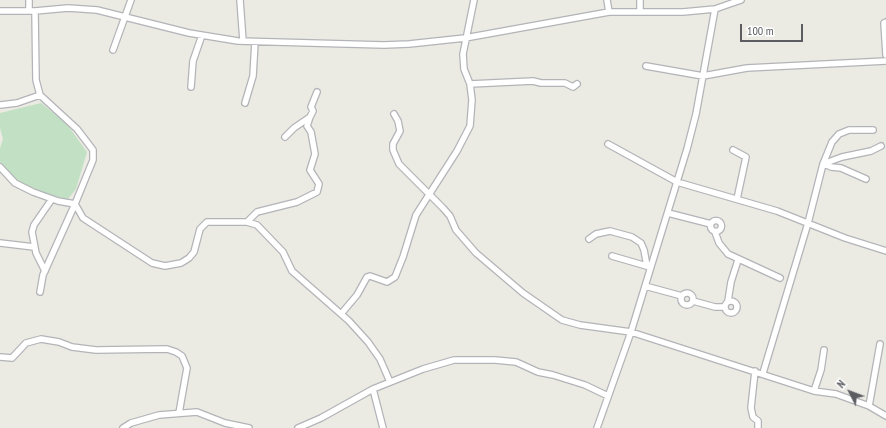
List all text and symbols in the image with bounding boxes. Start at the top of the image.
scale bar [742,16,805,42]
text: 100 m [747,23,774,38]
north arrow [830,372,870,412]
text: N [834,377,848,391]

